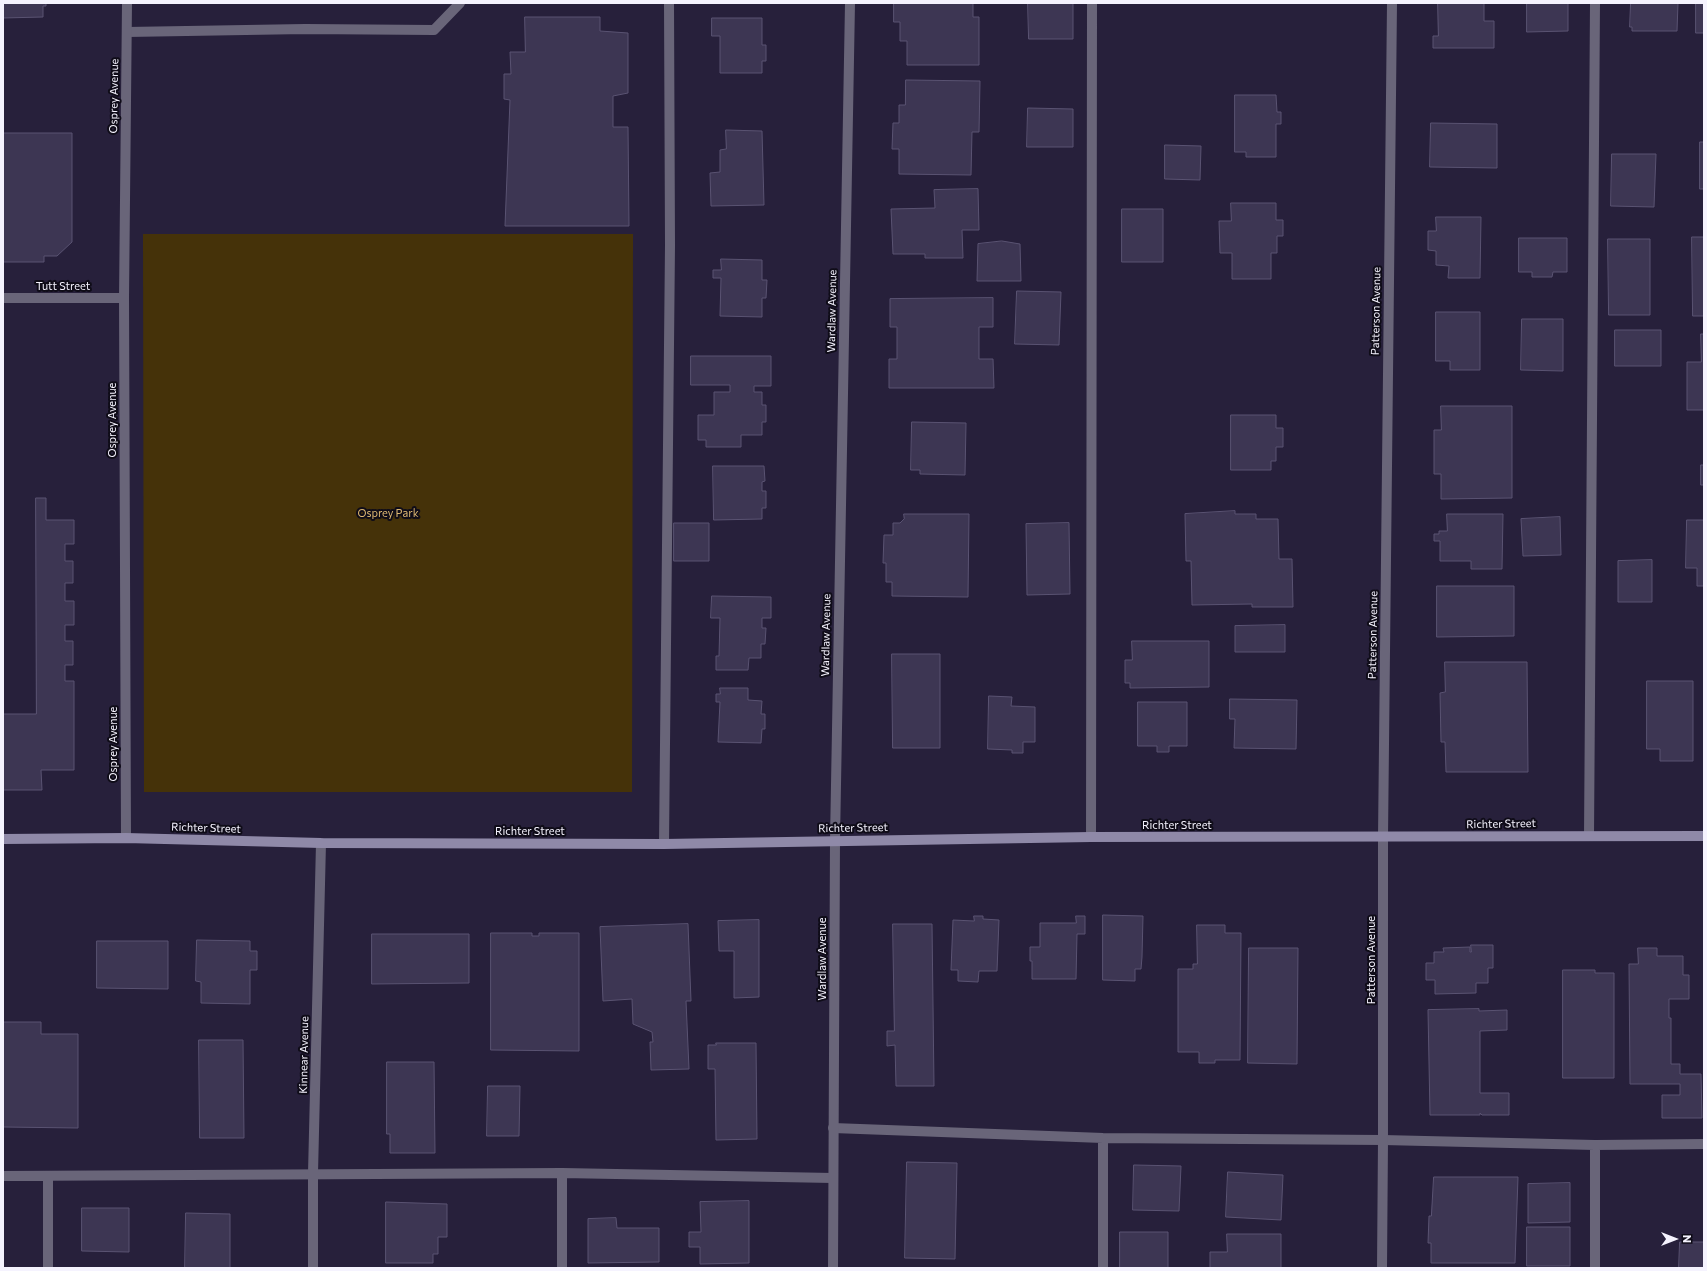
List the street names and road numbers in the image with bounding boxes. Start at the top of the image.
street label: Osprey Avenue [107,58,121,134]
street label: Patterson Avenue [1369,267,1383,355]
street label: Wardlaw Avenue [825,269,839,353]
street label: Tutt Street [36,279,90,293]
street label: Osprey Avenue [105,383,119,457]
street label: Patterson Avenue [1366,591,1380,679]
street label: Wardlaw Avenue [819,593,833,677]
street label: Osprey Avenue [106,707,120,781]
street label: Richter Street [1466,817,1536,831]
street label: Richter Street [1142,818,1212,832]
street label: Richter Street [171,820,241,836]
street label: Richter Street [818,821,888,835]
street label: Richter Street [495,824,565,838]
street label: Patterson Avenue [1364,916,1378,1004]
street label: Wardlaw Avenue [815,918,829,1000]
street label: Kinnear Avenue [297,1016,311,1094]

